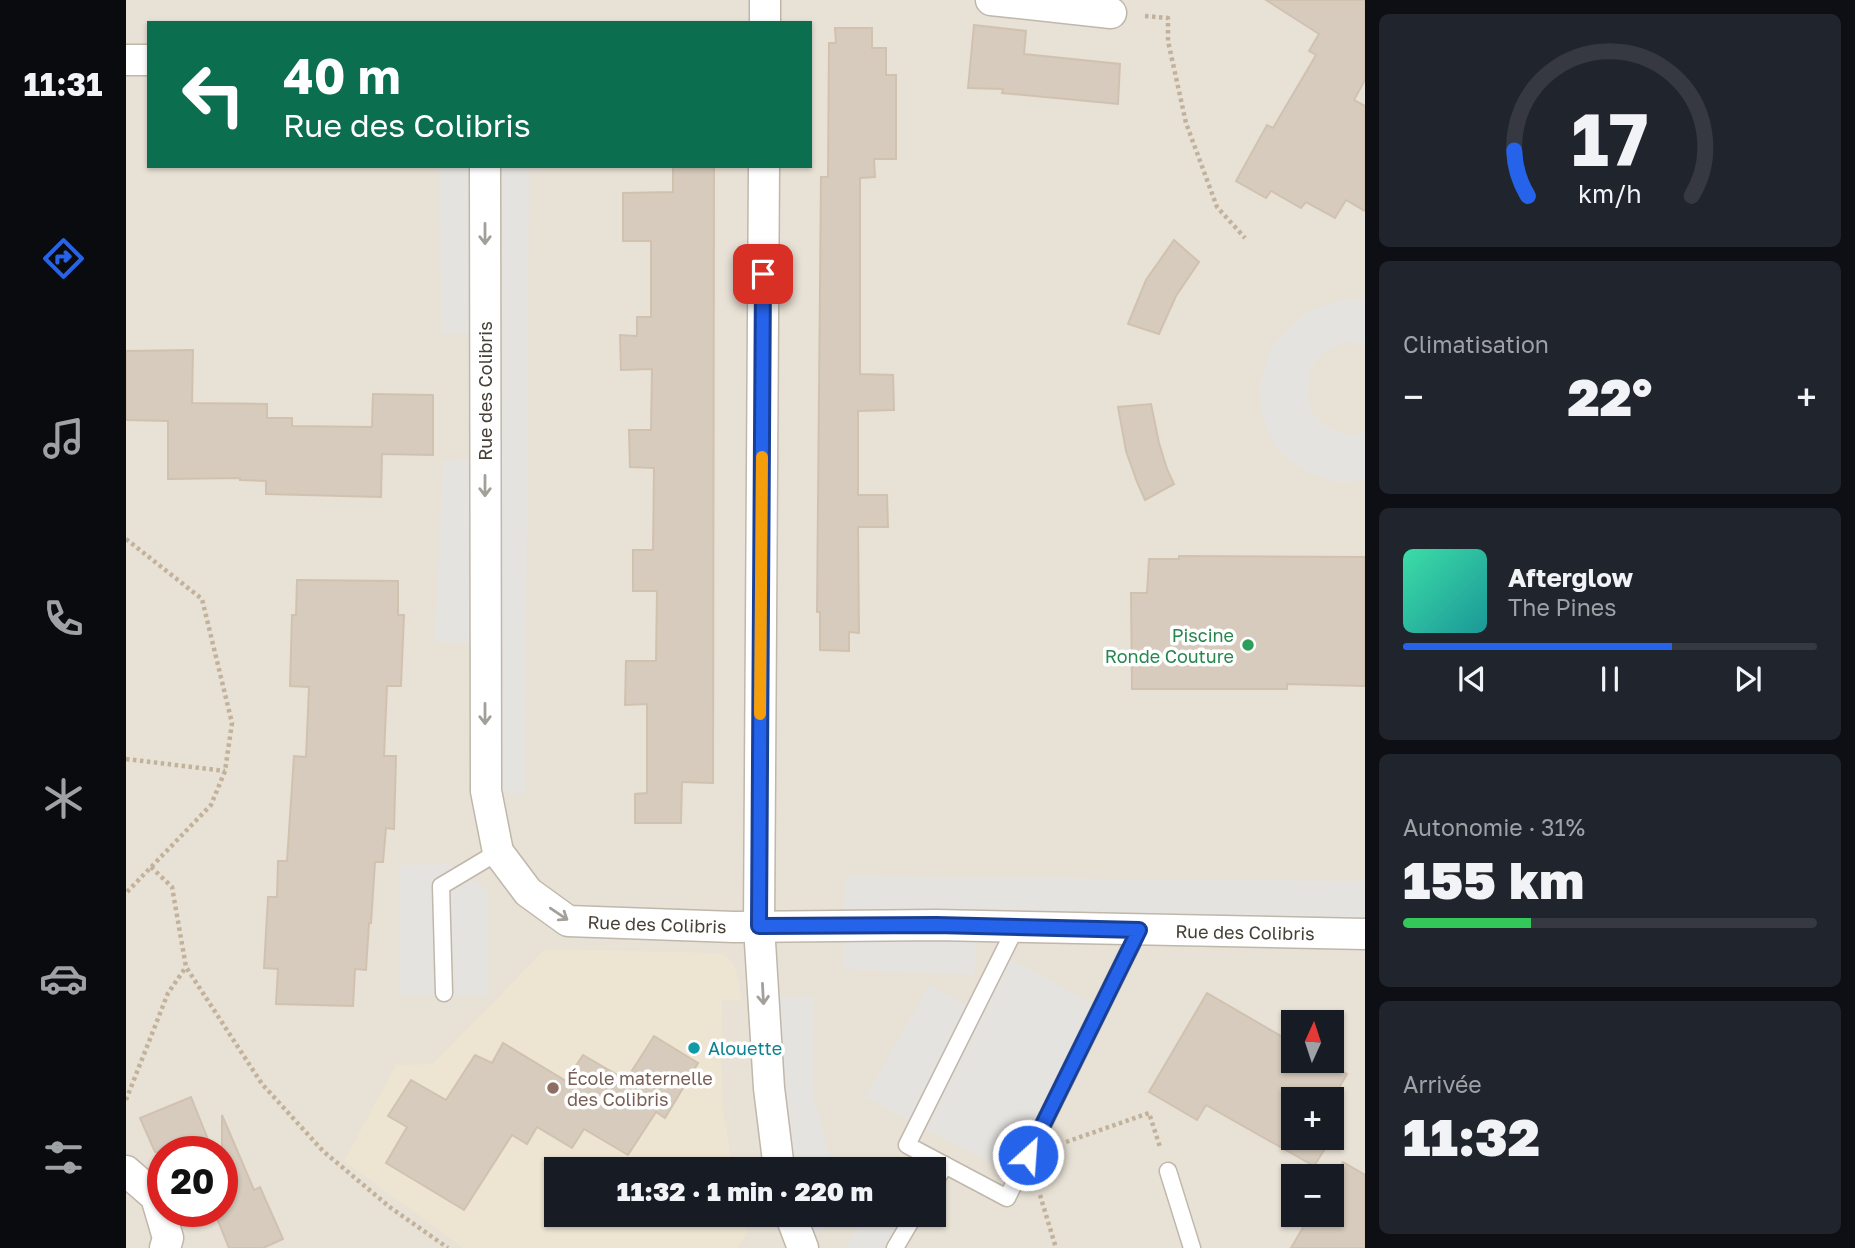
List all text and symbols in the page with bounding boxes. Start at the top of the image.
text: 40 m [283,46,401,105]
icon: left [168,49,259,140]
text: 11:31 [23,65,103,103]
text: 17 [1571,96,1649,183]
text: Rue des Colibris [283,106,531,144]
text: km/h [1578,178,1642,209]
one-way arrow [478,223,492,246]
icon: directions [39,234,88,283]
pin [733,244,793,304]
icon: arrive [744,255,782,293]
street label: Rue des Colibris [474,321,496,461]
text: Climatisation [1403,330,1549,358]
text: 22° [1568,365,1652,427]
text: − [1403,374,1424,419]
text: + [1796,374,1817,419]
icon: music [39,414,88,463]
one-way arrow [478,475,492,498]
text: Afterglow [1508,562,1633,593]
text: The Pines [1508,593,1616,621]
icon: phone [39,594,88,643]
place label: Piscine Ronde Couture [1105,624,1234,667]
marker: Piscine Ronde Couture [1240,637,1256,653]
icon: previous [1453,660,1491,698]
icon: pause [1591,660,1629,698]
icon: next [1729,660,1767,698]
one-way arrow [478,702,492,725]
icon: climate [39,774,88,823]
text: Autonomie · 31% [1403,813,1585,841]
text: 155 km [1403,848,1584,910]
one-way arrow [549,907,568,921]
street label: Rue des Colibris [587,911,727,937]
street label: Rue des Colibris [1175,920,1315,944]
icon: car [39,954,88,1003]
one-way arrow [757,982,770,1005]
north arrow [1281,1010,1344,1073]
map controls [1281,1010,1344,1227]
place label: Alouette [708,1037,782,1059]
marker: Alouette [686,1040,702,1056]
place label: École maternelle des Colibris [567,1067,713,1110]
text: Arrivée [1403,1070,1482,1098]
marker: École maternelle des Colibris [545,1080,561,1096]
button: + [1281,1087,1344,1150]
text: 11:32 [1403,1105,1540,1167]
position arrow [991,1118,1065,1192]
icon: filters [39,1133,88,1182]
speed limit sign: 20 [147,1136,238,1227]
button: − [1281,1164,1344,1227]
text: 11:32 · 1 min · 220 m [617,1176,873,1207]

